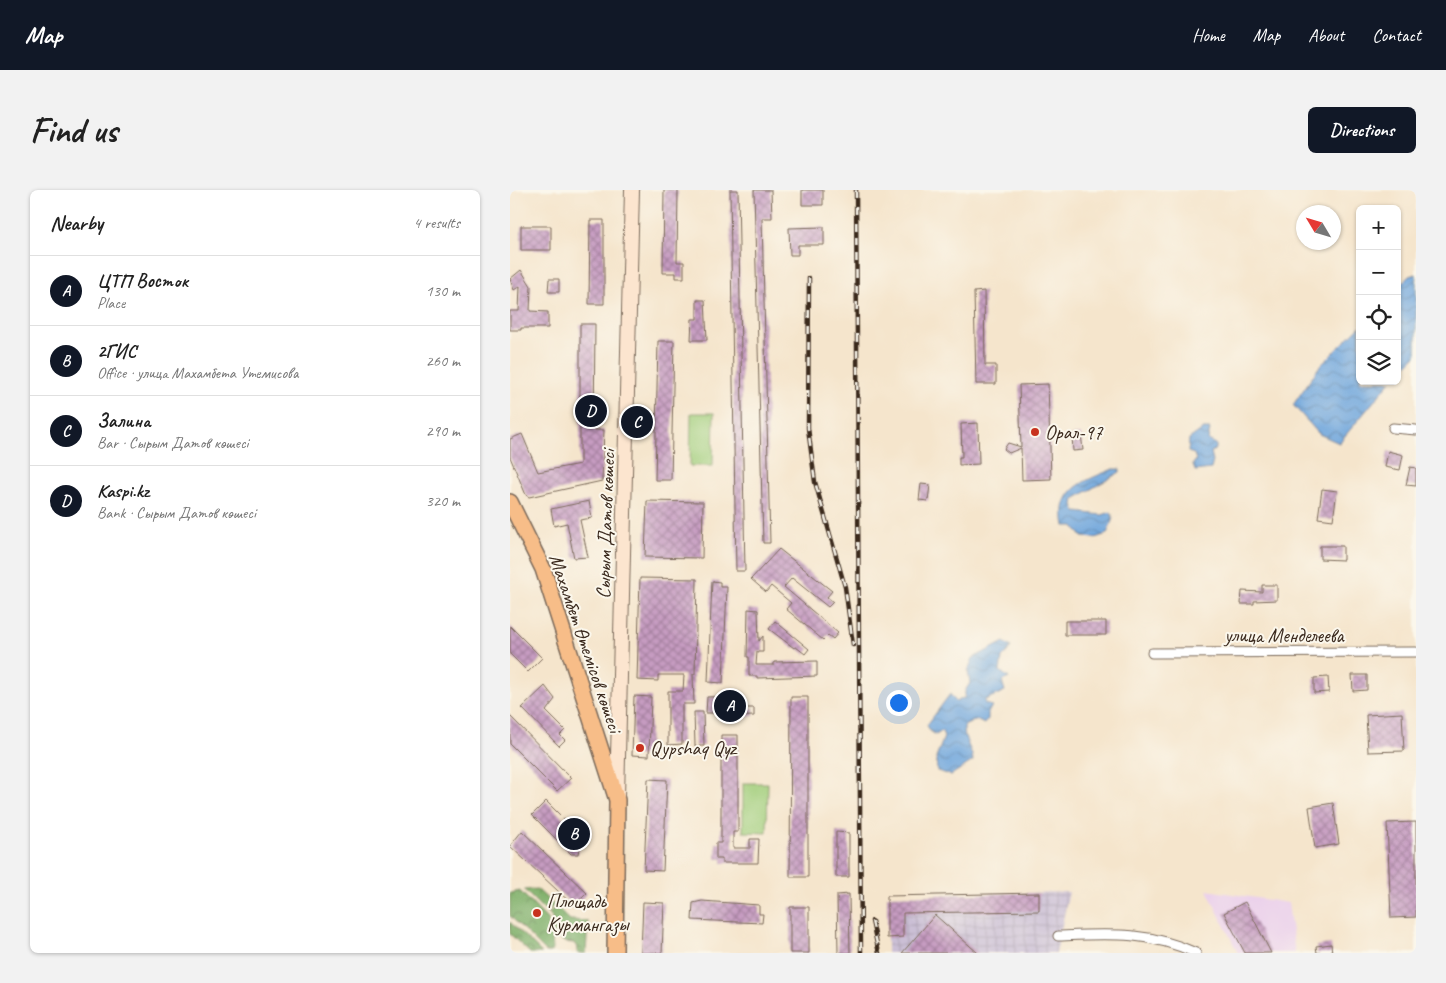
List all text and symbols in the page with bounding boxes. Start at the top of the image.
text: Map [25,20,62,50]
text: Home [1192,24,1225,46]
text: Map [1253,24,1280,46]
text: About [1308,24,1344,46]
text: Contact [1372,24,1421,46]
button: Directions [1308,107,1416,153]
text: Find us [30,108,117,153]
north arrow [1296,205,1341,250]
map controls [1356,205,1401,385]
button: + [1356,205,1401,250]
text: Nearby [50,210,103,236]
text: 4 results [413,213,460,233]
button: − [1356,250,1401,295]
text: ЦТП Восток [97,269,188,293]
text: A [62,281,70,301]
text: 130 m [426,281,460,301]
text: Place [97,293,125,313]
button: locate [1356,295,1401,340]
text: 2ГИС [97,339,137,363]
button: layers [1356,340,1401,385]
text: B [62,351,70,371]
text: 260 m [426,351,460,371]
text: Office · улица Махамбета Утемисова [97,363,298,383]
pin: D [575,392,607,430]
pin: C [621,403,653,441]
text: Залина [97,409,150,433]
place label: Орал-97 [1045,420,1103,445]
text: C [62,421,70,441]
text: 290 m [426,421,460,441]
marker: Орал-97 [1029,426,1041,438]
text: Bar · Сырым Датов көшесі [97,433,249,453]
street label: Сырым Датов көшесі [590,447,621,599]
text: Kaspi.kz [97,479,149,503]
text: D [61,491,71,511]
text: 320 m [426,491,460,511]
text: Bank · Сырым Датов көшесі [97,503,256,523]
street label: Махамбет Өтемісов көшесі [543,551,629,738]
street label: улица Менделеева [1223,623,1346,648]
pin: A [714,687,746,725]
your location [886,690,912,716]
place label: Qypshaq Qyz [650,736,738,761]
marker: Qypshaq Qyz [634,742,646,754]
pin: B [558,815,590,853]
place label: Площадь Курмангазы [547,889,630,937]
marker: Площадь Курмангазы [531,907,543,919]

